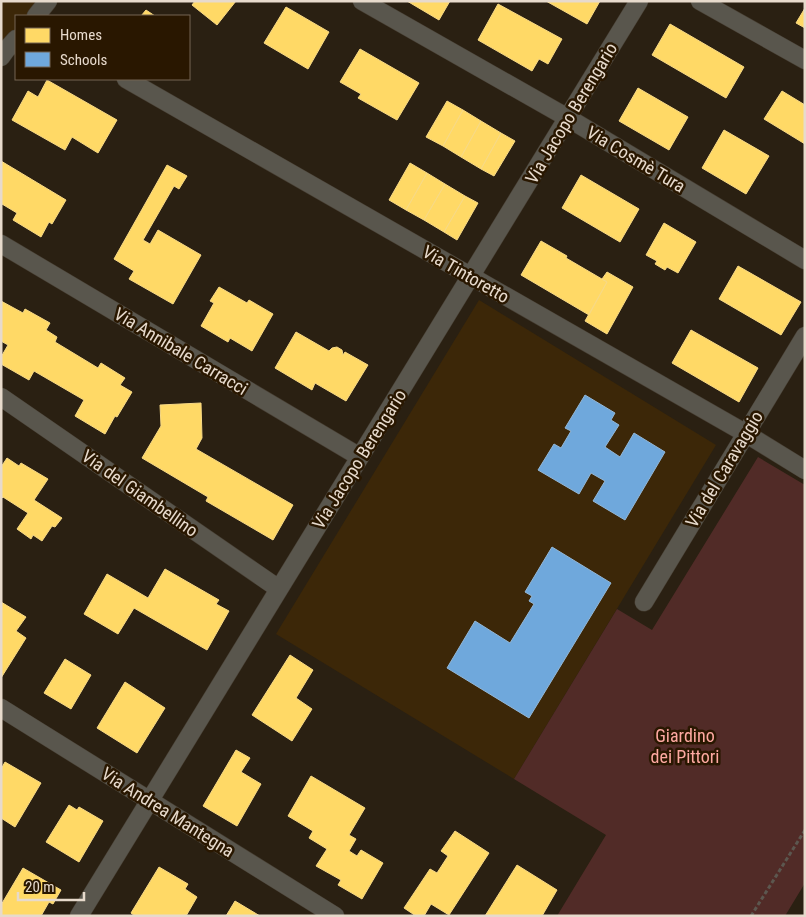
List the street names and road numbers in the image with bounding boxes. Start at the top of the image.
street label: Via Jacopo Berengario [521,39,621,187]
street label: Via Cosmè Tura [583,121,689,197]
street label: Via Tintoretto [419,241,513,307]
street label: Via Annibale Carracci [110,303,252,399]
street label: Via Jacopo Berengario [308,385,410,533]
street label: Via del Caravaggio [681,407,767,531]
street label: Via del Giambellino [78,445,202,541]
street label: Via Andrea Mantegna [98,763,238,861]

